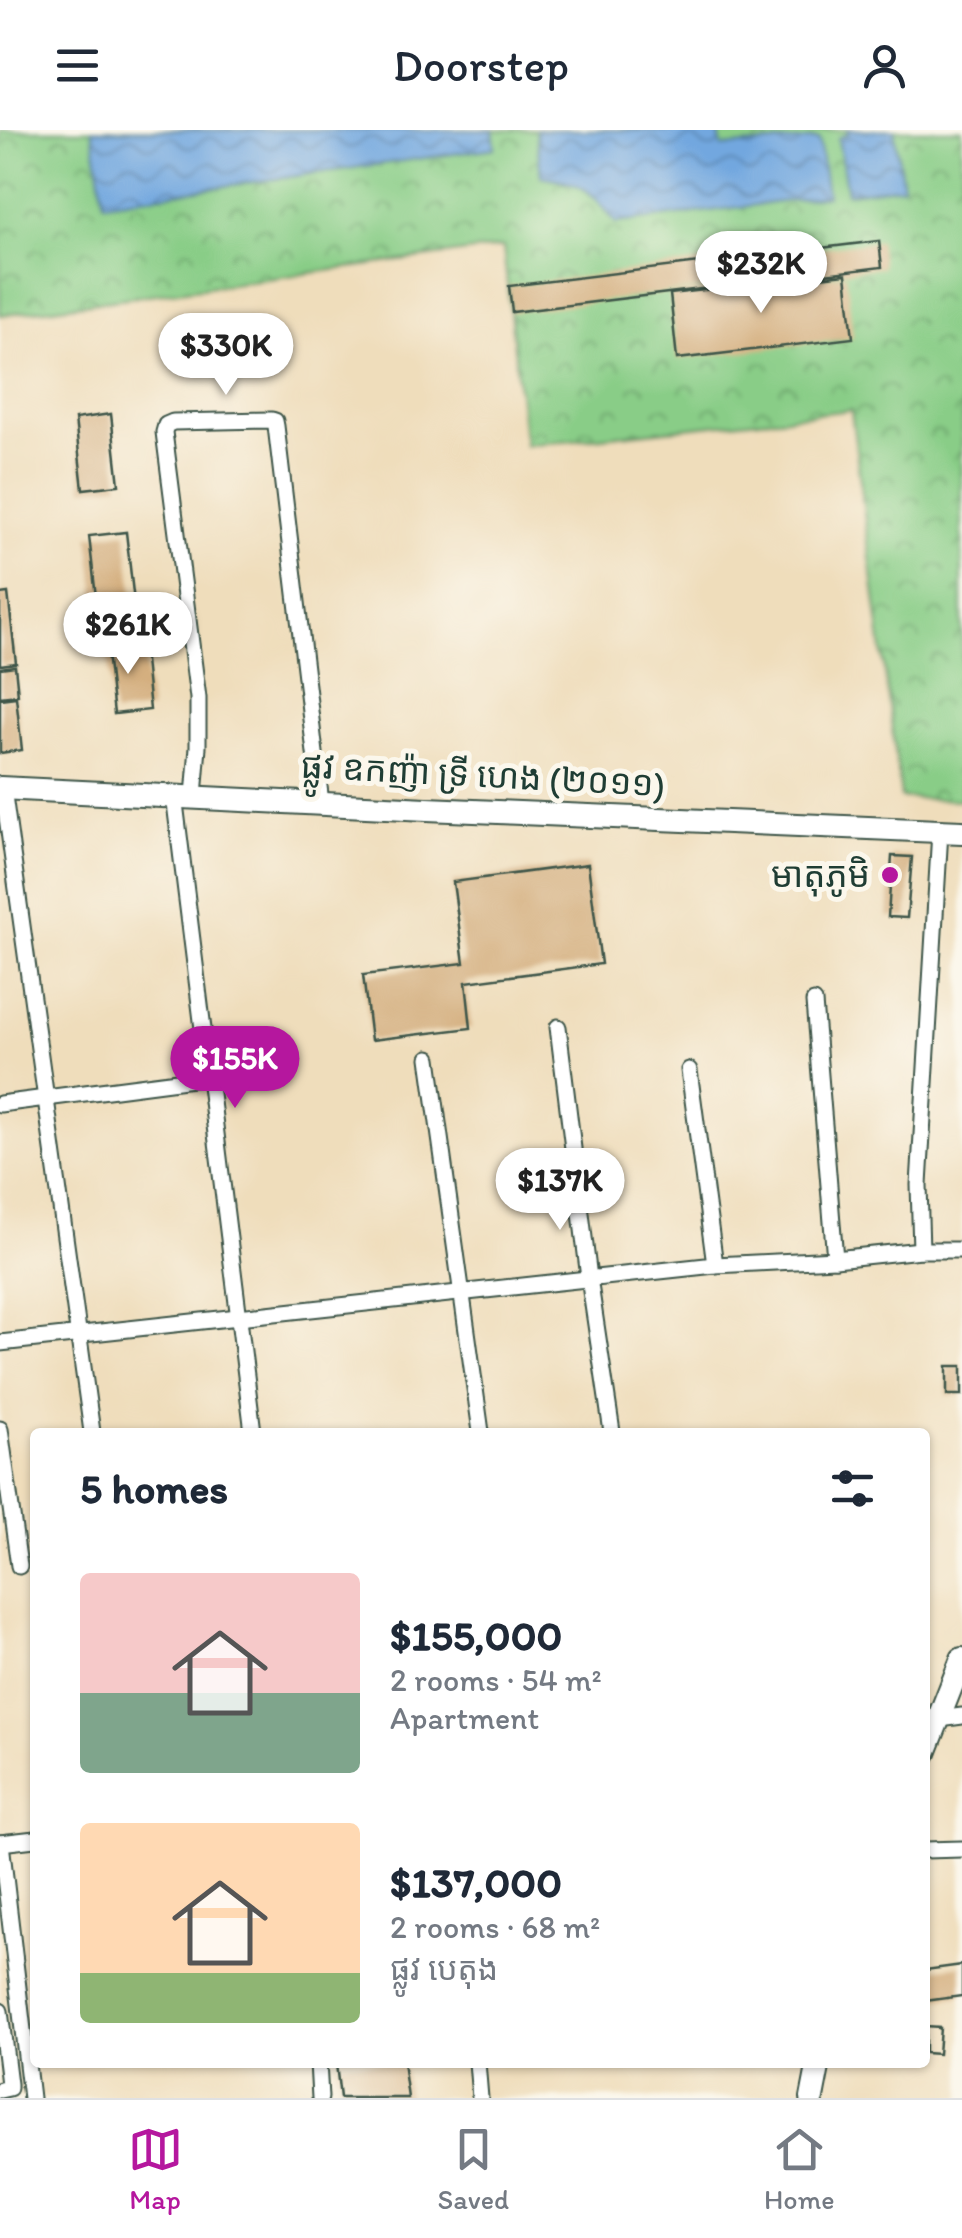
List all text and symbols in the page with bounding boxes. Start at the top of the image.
icon: menu [50,38,105,93]
text: Doorstep [393,38,569,92]
icon: person [857,38,912,93]
pin: $232K [691,231,831,316]
text: $232K [717,244,805,282]
pin: $330K [156,313,296,398]
text: $330K [180,326,272,364]
pin: $261K [58,592,198,677]
text: $261K [85,605,171,643]
street label: ផ្លូវ ឧកញ៉ា ទ្រី ហេង (២០១១) [299,744,666,816]
place label: មាតុភូមិ [771,854,870,897]
marker: មាតុភូមិ [879,864,901,886]
pin: $155K [165,1026,305,1111]
text: $155K [192,1039,278,1077]
pin: $137K [490,1148,630,1233]
text: $137K [518,1161,602,1199]
icon: filters [825,1461,880,1516]
text: 5 homes [80,1463,228,1514]
text: $155,000 [390,1610,562,1661]
icon: home [160,1613,280,1733]
text: 2 rooms · 54 m² [390,1661,602,1699]
text: Apartment [390,1699,539,1737]
text: $137,000 [390,1857,562,1908]
icon: home [160,1863,280,1983]
text: 2 rooms · 68 m² [390,1908,600,1946]
text: ផ្លូវ បេតុង [390,1950,498,1988]
tab: Map [128,2122,183,2216]
tab: Saved [438,2122,509,2216]
tab: Home [764,2122,835,2216]

